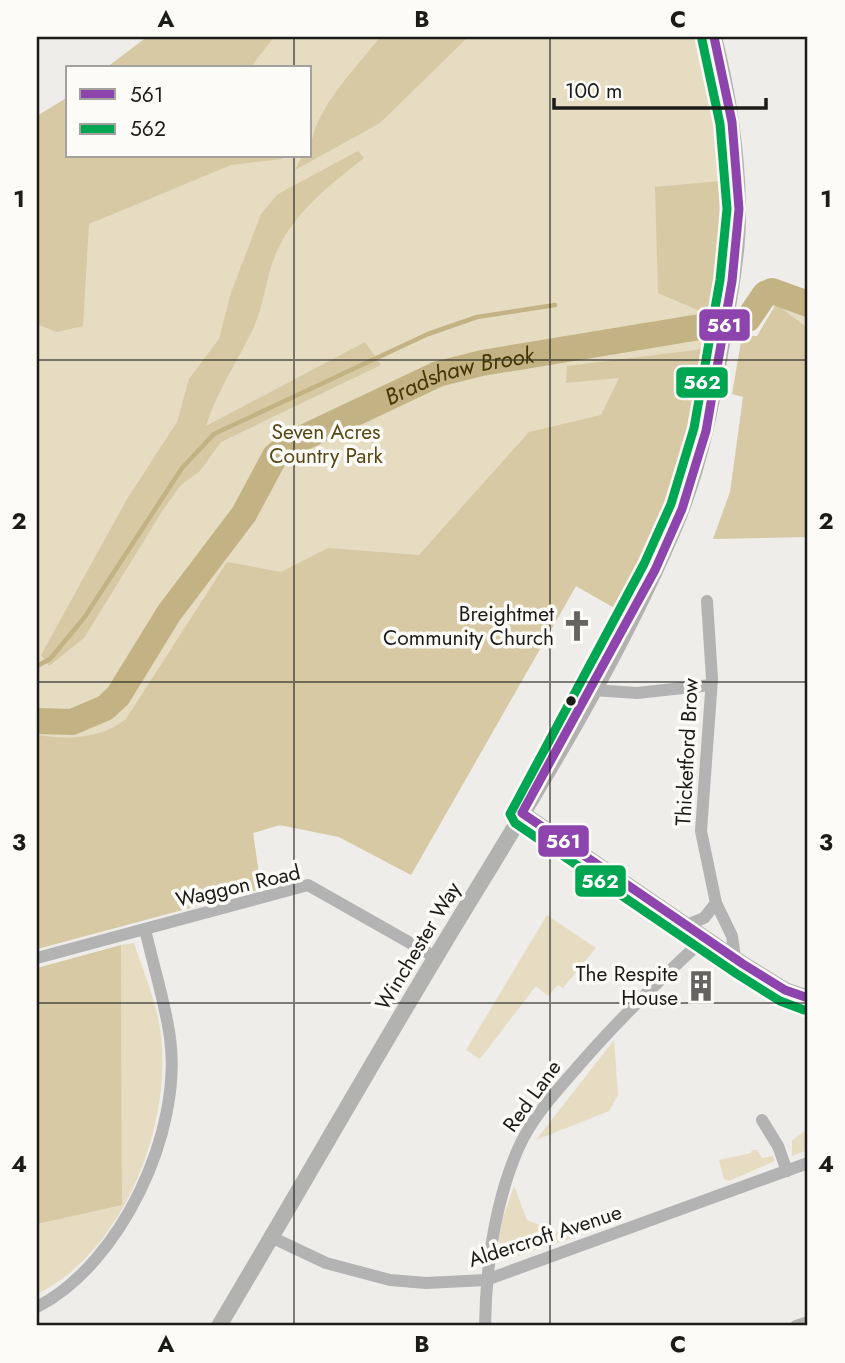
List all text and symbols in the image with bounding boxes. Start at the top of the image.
text: A [157,2,175,36]
text: B [414,2,430,36]
text: C [670,2,686,36]
legend [66,66,312,158]
scale bar [554,66,766,110]
text: 100 m [565,76,622,106]
text: 561 [130,80,163,110]
text: 562 [130,114,166,144]
text: 1 [13,182,25,216]
text: 1 [820,182,832,216]
line badge: 561 [698,308,751,342]
text: 561 [707,312,741,339]
water label: Bradshaw Brook [379,337,538,414]
line badge: 562 [675,366,729,399]
text: 562 [683,369,721,396]
park label: Seven Acres Country Park [269,417,384,471]
text: 2 [11,504,27,538]
text: 2 [818,504,834,538]
place label: Breightmet Community Church [383,599,554,653]
church icon: Breightmet Community Church [560,609,594,643]
street label: Thicketford Brow [668,677,706,827]
unlabelled marker [564,694,578,708]
line badge: 561 [537,824,590,858]
text: 3 [12,825,26,859]
text: 3 [819,825,833,859]
text: 561 [546,828,580,855]
street label: Waggon Road [173,857,303,915]
line badge: 562 [574,864,627,898]
text: 562 [581,868,619,895]
street label: Winchester Way [368,876,469,1016]
place label: The Respite House [576,959,678,1013]
building icon: The Respite House [684,969,718,1003]
street label: Red Lane [496,1054,568,1138]
text: 4 [11,1147,27,1181]
text: 4 [818,1147,834,1181]
street label: Aldercroft Avenue [465,1197,626,1275]
text: A [157,1327,175,1361]
text: B [414,1327,430,1361]
text: C [670,1327,686,1361]

